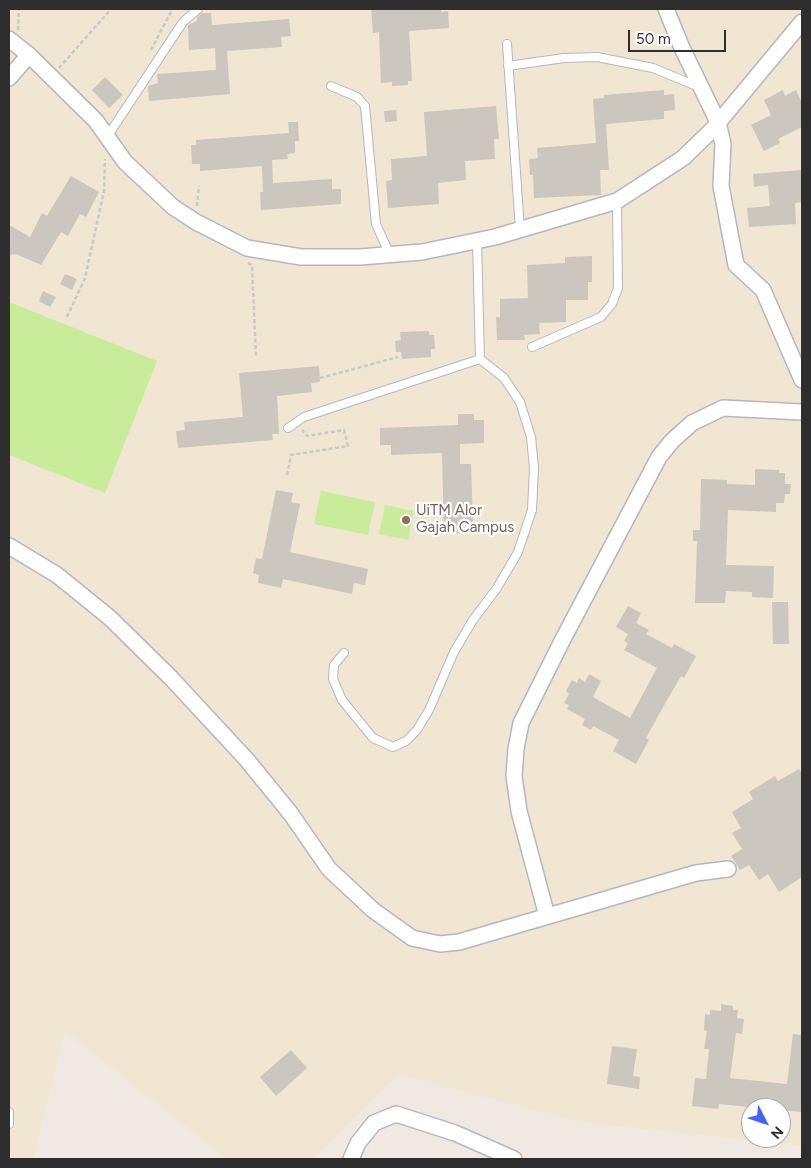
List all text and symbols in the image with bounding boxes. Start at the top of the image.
scale bar [631,20,728,52]
text: 50 m [636,30,671,48]
place label: UiTM Alor Gajah Campus [416,502,514,537]
marker: UiTM Alor Gajah Campus [400,514,412,526]
north arrow [741,1098,791,1148]
text: N [767,1123,787,1142]

